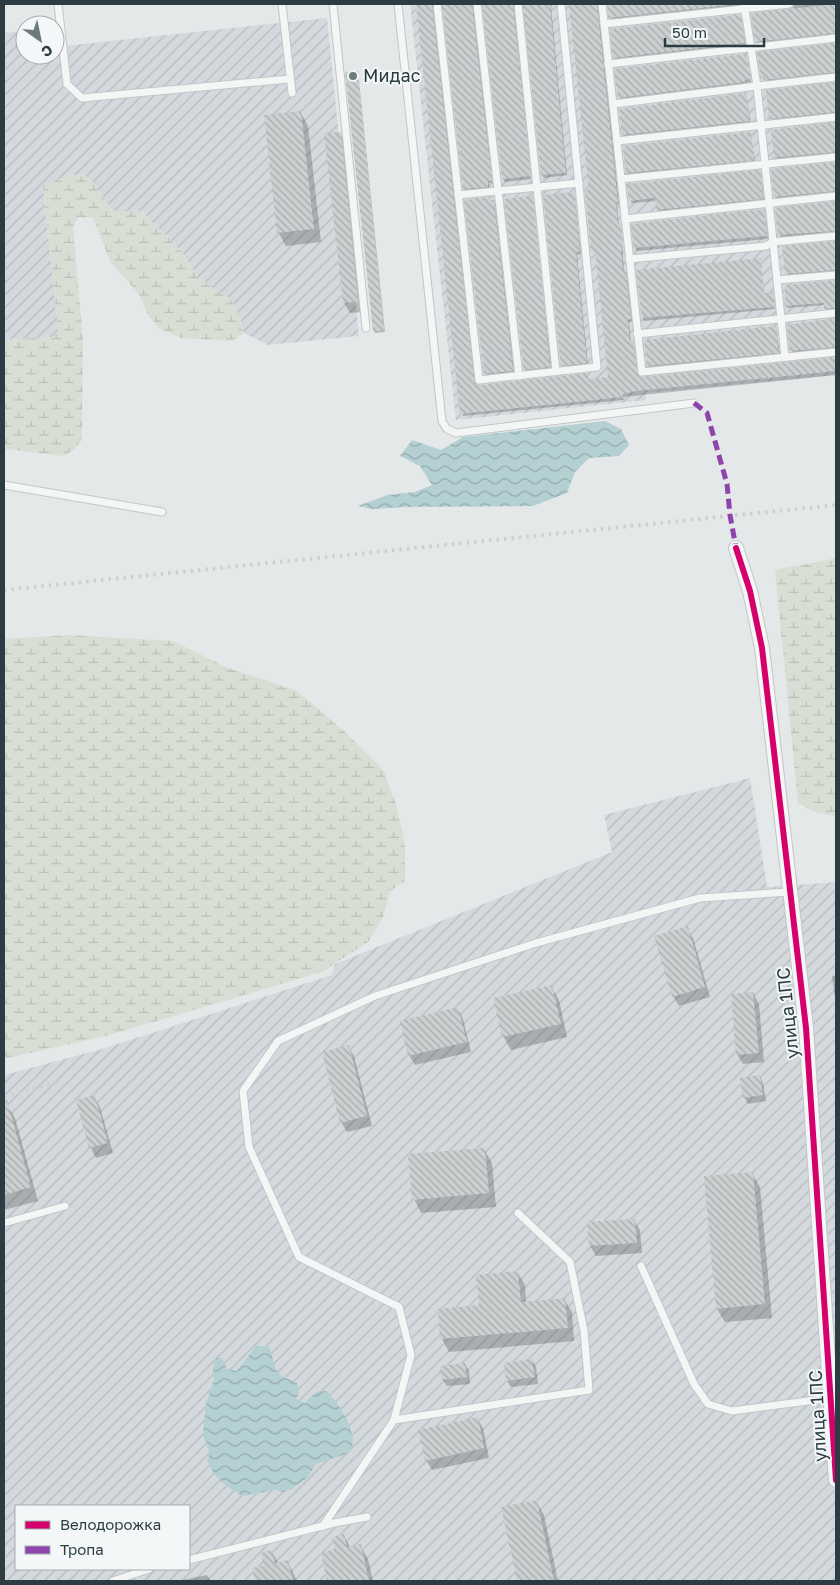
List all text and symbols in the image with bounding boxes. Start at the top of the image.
north arrow [15,15,65,65]
scale bar [665,15,764,47]
text: 50 m [672,23,707,41]
text: С [39,41,56,61]
place label: Мидас [363,64,421,86]
marker: Мидас [347,70,359,82]
street label: улица 1ПС [771,966,803,1060]
street label: улица 1ПС [804,1370,830,1462]
legend [15,1505,190,1570]
text: Велодорожка [60,1515,161,1533]
text: Тропа [60,1540,104,1558]

